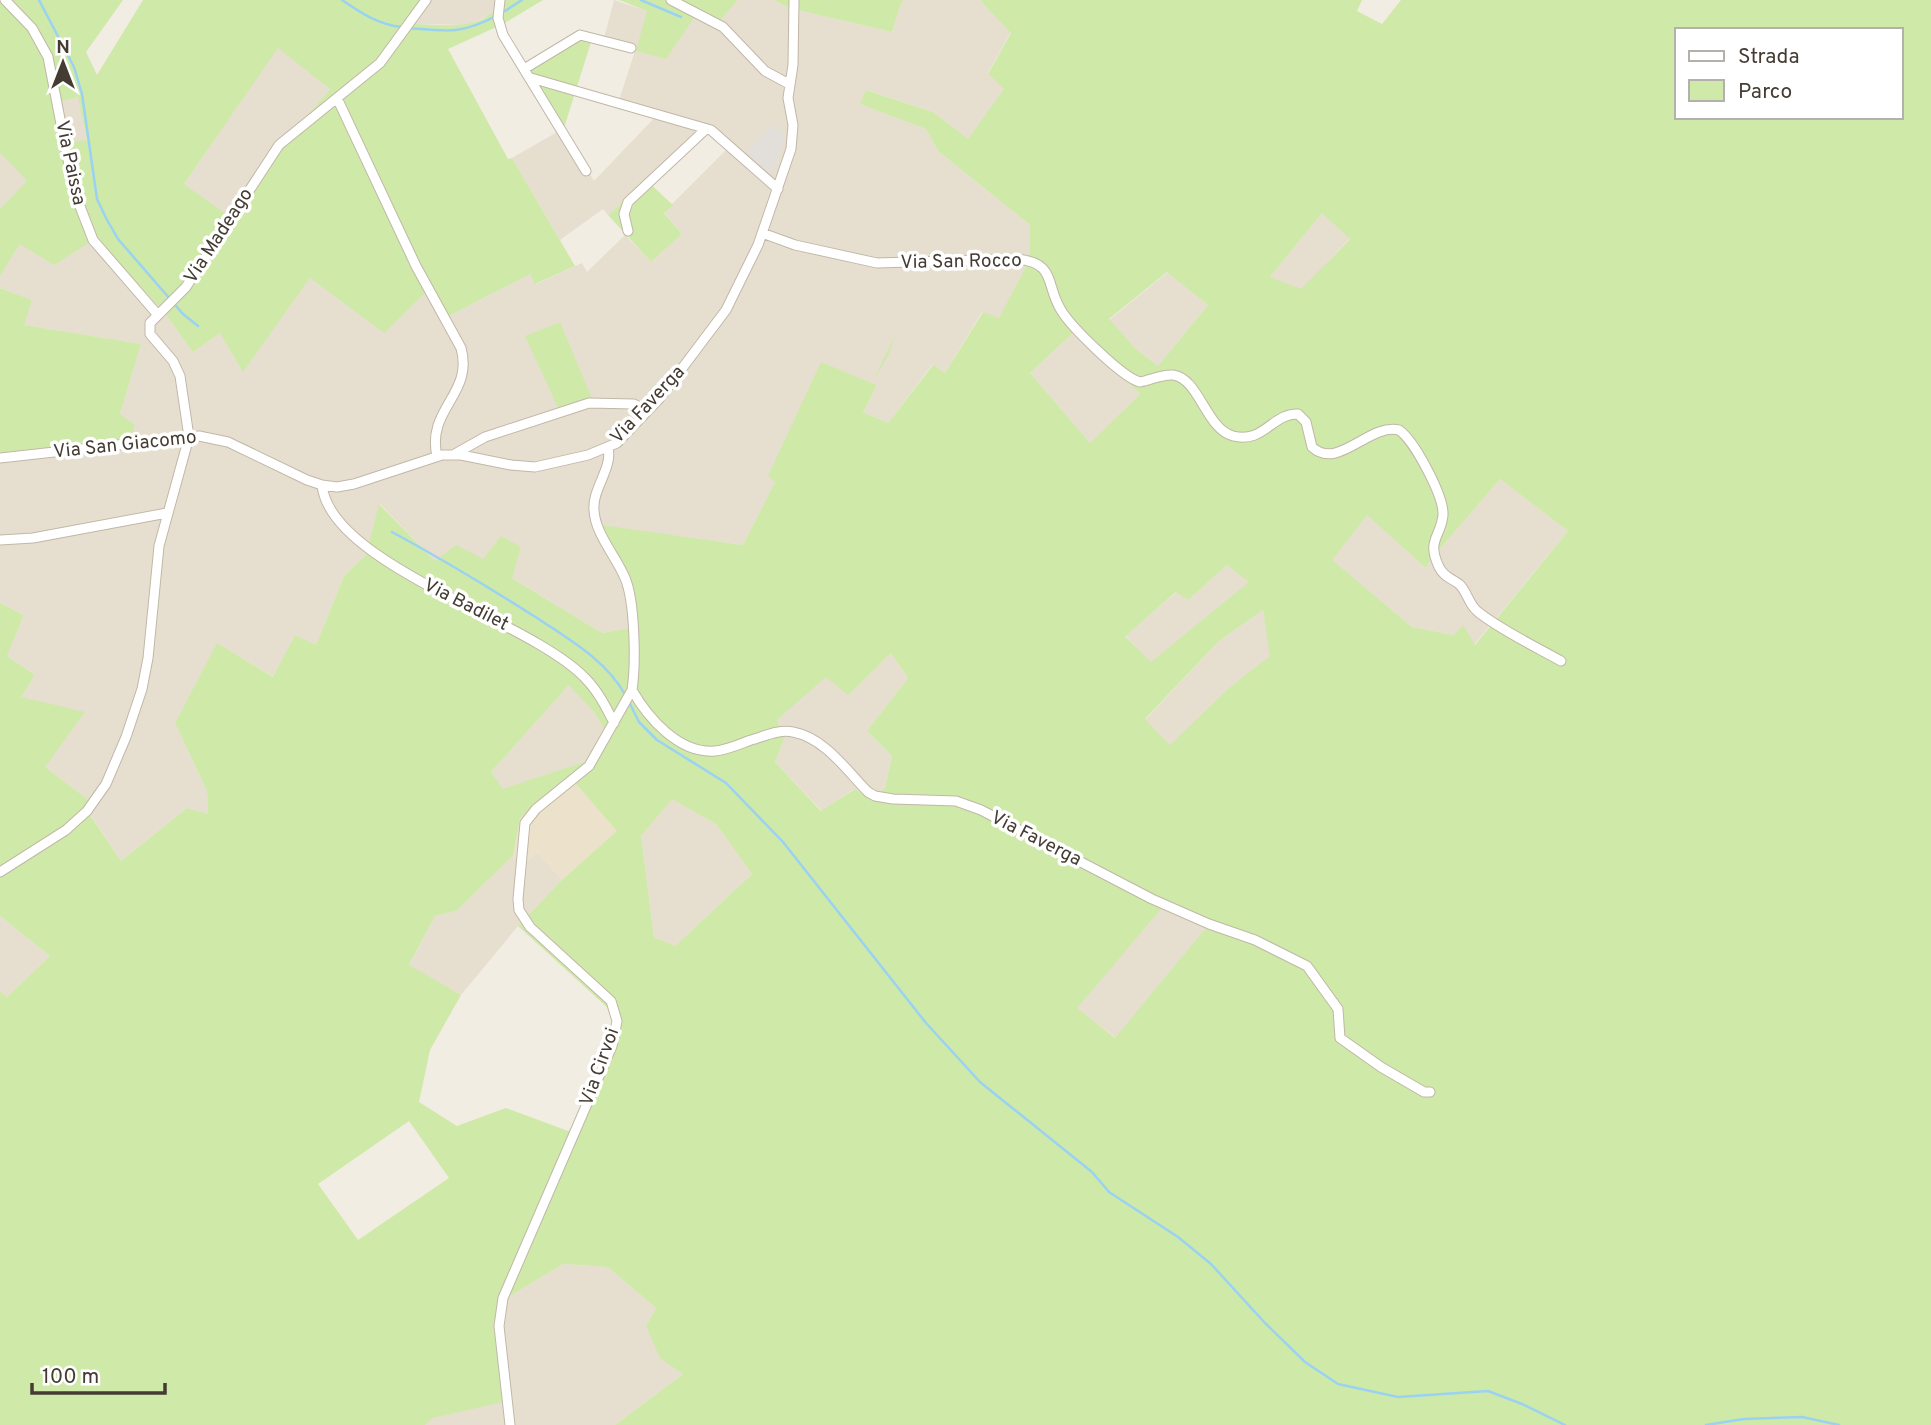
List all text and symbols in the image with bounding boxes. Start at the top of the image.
north arrow [28,28,98,98]
legend [1675,28,1903,119]
text: N [56,36,70,60]
text: Strada [1738,44,1799,71]
text: Parco [1738,79,1792,106]
street label: Via Paissa [49,119,91,207]
street label: Via Madeago [179,184,259,288]
street label: Via San Rocco [900,249,1022,275]
street label: Via Faverga [606,361,690,449]
street label: Via San Giacomo [52,426,198,464]
street label: Via Badilet [419,573,513,637]
street label: Via Faverga [987,806,1085,872]
street label: Via Cirvoi [575,1025,625,1109]
scale bar [32,1352,164,1396]
text: 100 m [42,1364,99,1391]

